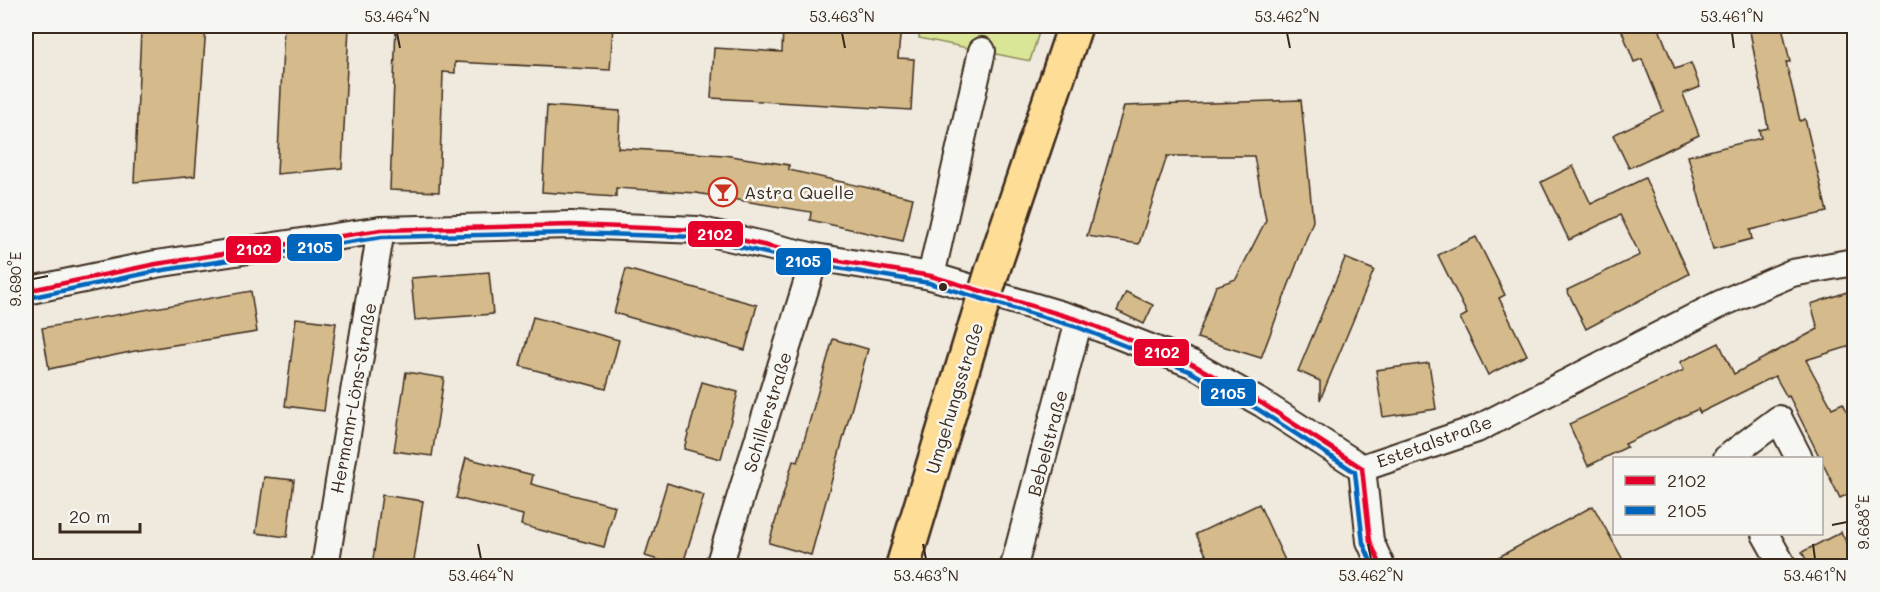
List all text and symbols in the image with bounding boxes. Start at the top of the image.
text: 53.464°N [364,6,430,26]
text: 53.463°N [809,6,875,26]
text: 53.462°N [1254,6,1320,26]
text: 53.461°N [1700,6,1764,26]
bar icon: Astra Quelle [707,176,739,208]
place label: Astra Quelle [744,180,854,204]
line badge: 2102 [687,220,744,248]
text: 2102 [697,223,733,244]
line badge: 2105 [286,233,343,262]
line badge: 2102 [225,235,282,264]
text: 2105 [297,236,333,257]
text: 2102 [236,238,272,259]
line badge: 2105 [775,247,832,276]
text: 2105 [785,250,821,271]
text: 9.690°E [5,251,25,306]
unlabelled marker [937,281,949,293]
street label: Hermann-Löns-Straße [324,301,382,495]
street label: Umgehungsstraße [920,320,988,476]
line badge: 2102 [1133,338,1190,367]
text: 2102 [1144,341,1180,362]
street label: Schillerstraße [737,349,797,475]
line badge: 2105 [1200,378,1257,407]
text: 2105 [1210,382,1246,403]
street label: Bebelstraße [1021,387,1073,499]
street label: Estetalstraße [1373,409,1495,473]
legend [1613,457,1823,535]
text: 2102 [1667,468,1706,492]
text: 9.688°E [1853,494,1873,549]
scale bar [60,496,140,534]
text: 2105 [1667,498,1707,522]
text: 20 m [69,504,110,528]
text: 53.464°N [448,565,514,585]
text: 53.463°N [893,565,959,585]
text: 53.462°N [1338,565,1404,585]
text: 53.461°N [1783,565,1847,585]

